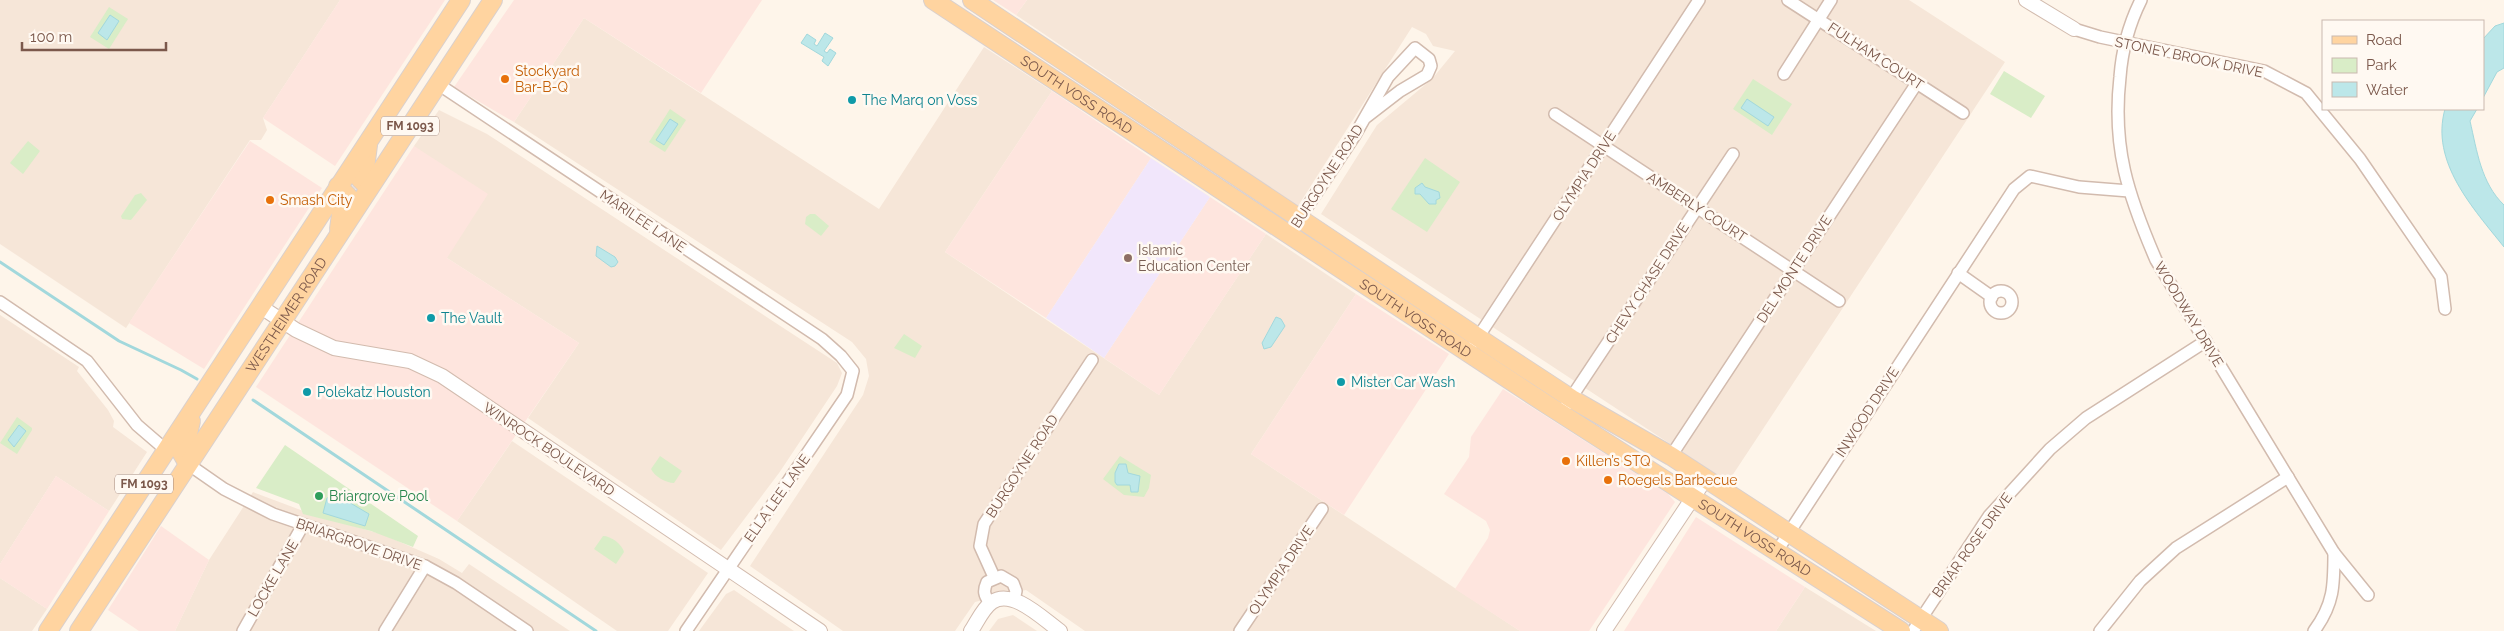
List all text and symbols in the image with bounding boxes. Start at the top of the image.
street label: FULHAM COURT [1825,19,1927,93]
scale bar [22,20,166,52]
legend [2322,20,2484,110]
text: 100 m [30,28,72,46]
text: Road [2366,31,2402,49]
street label: STONEY BROOK DRIVE [2113,33,2265,81]
street label: SOUTH VOSS ROAD [1018,52,1136,137]
text: Park [2366,56,2397,74]
place label: Stockyard Bar-B-Q [515,63,580,95]
marker: Stockyard Bar-B-Q [499,73,511,85]
text: Water [2366,81,2409,99]
place label: The Marq on Voss [862,92,978,108]
marker: The Marq on Voss [846,94,858,106]
road number: FM 1093 [381,116,439,136]
street label: BURGOYNE ROAD [1288,121,1366,231]
street label: OLYMPIA DRIVE [1549,128,1619,224]
street label: AMBERLY COURT [1644,169,1750,245]
street label: MARILEE LANE [597,186,689,256]
place label: Smash City [280,192,353,208]
marker: Smash City [264,194,276,206]
street label: DEL MONTE DRIVE [1753,212,1835,326]
street label: CHEVY CHASE DRIVE [1602,220,1692,346]
place label: Islamic Education Center [1138,242,1250,274]
marker: Islamic Education Center [1122,252,1134,264]
street label: WESTHEIMER ROAD [243,254,330,376]
street label: WOODWAY DRIVE [2151,258,2227,370]
street label: SOUTH VOSS ROAD [1357,275,1475,361]
place label: The Vault [441,310,503,326]
marker: The Vault [425,312,437,324]
street label: INWOOD DRIVE [1832,364,1902,460]
place label: Mister Car Wash [1351,374,1455,390]
marker: Mister Car Wash [1335,376,1347,388]
place label: Polekatz Houston [317,384,431,400]
marker: Polekatz Houston [301,386,313,398]
street label: WINROCK BOULEVARD [480,399,618,499]
street label: BURGOYNE ROAD [983,411,1061,521]
street label: ELLA LEE LANE [741,451,813,545]
place label: Killen’s STQ [1576,453,1651,469]
marker: Killen’s STQ [1560,455,1572,467]
place label: Roegels Barbecue [1618,472,1737,488]
road number: FM 1093 [115,474,173,494]
marker: Roegels Barbecue [1602,474,1614,486]
place label: Briargrove Pool [329,488,428,504]
marker: Briargrove Pool [313,490,325,502]
street label: BRIAR ROSE DRIVE [1929,490,2015,600]
street label: SOUTH VOSS ROAD [1695,496,1814,579]
street label: BRIARGROVE DRIVE [294,515,424,573]
street label: OLYMPIA DRIVE [1245,522,1317,618]
street label: LOCKE LANE [245,537,301,619]

